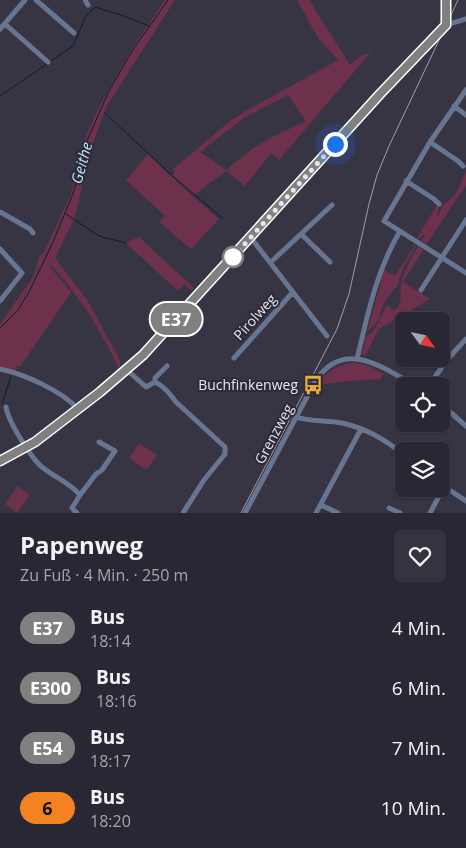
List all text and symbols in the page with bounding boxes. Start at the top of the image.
your location [323,132,348,157]
water label: Geithe [66,139,96,186]
unlabelled marker [222,246,244,268]
street label: Pirolweg [229,289,281,344]
line badge: E37 [147,303,205,335]
text: E37 [161,307,191,331]
north arrow [395,312,450,368]
map controls [395,312,450,497]
bus stop icon: Buchfinkenweg [302,374,324,396]
place label: Buchfinkenweg [198,375,298,394]
button: locate [395,377,450,432]
street label: Grenzweg [250,400,297,467]
button: layers [395,442,450,497]
text: Papenweg [20,528,143,561]
button: heart [394,530,446,582]
text: Zu Fuß · 4 Min. · 250 m [20,564,188,586]
text: Bus [90,604,125,630]
text: 4 Min. [392,615,446,641]
text: E37 [32,616,63,640]
text: 18:14 [90,630,131,652]
text: Bus [96,664,131,690]
text: 6 Min. [392,675,446,701]
text: E300 [30,676,71,700]
text: 18:16 [96,690,137,712]
text: Bus [90,724,125,750]
text: 7 Min. [392,735,446,761]
text: E54 [32,736,63,760]
text: 18:17 [90,750,131,772]
text: Bus [90,784,125,810]
text: 10 Min. [381,795,446,821]
text: 6 [42,796,53,820]
text: 18:20 [90,810,131,832]

